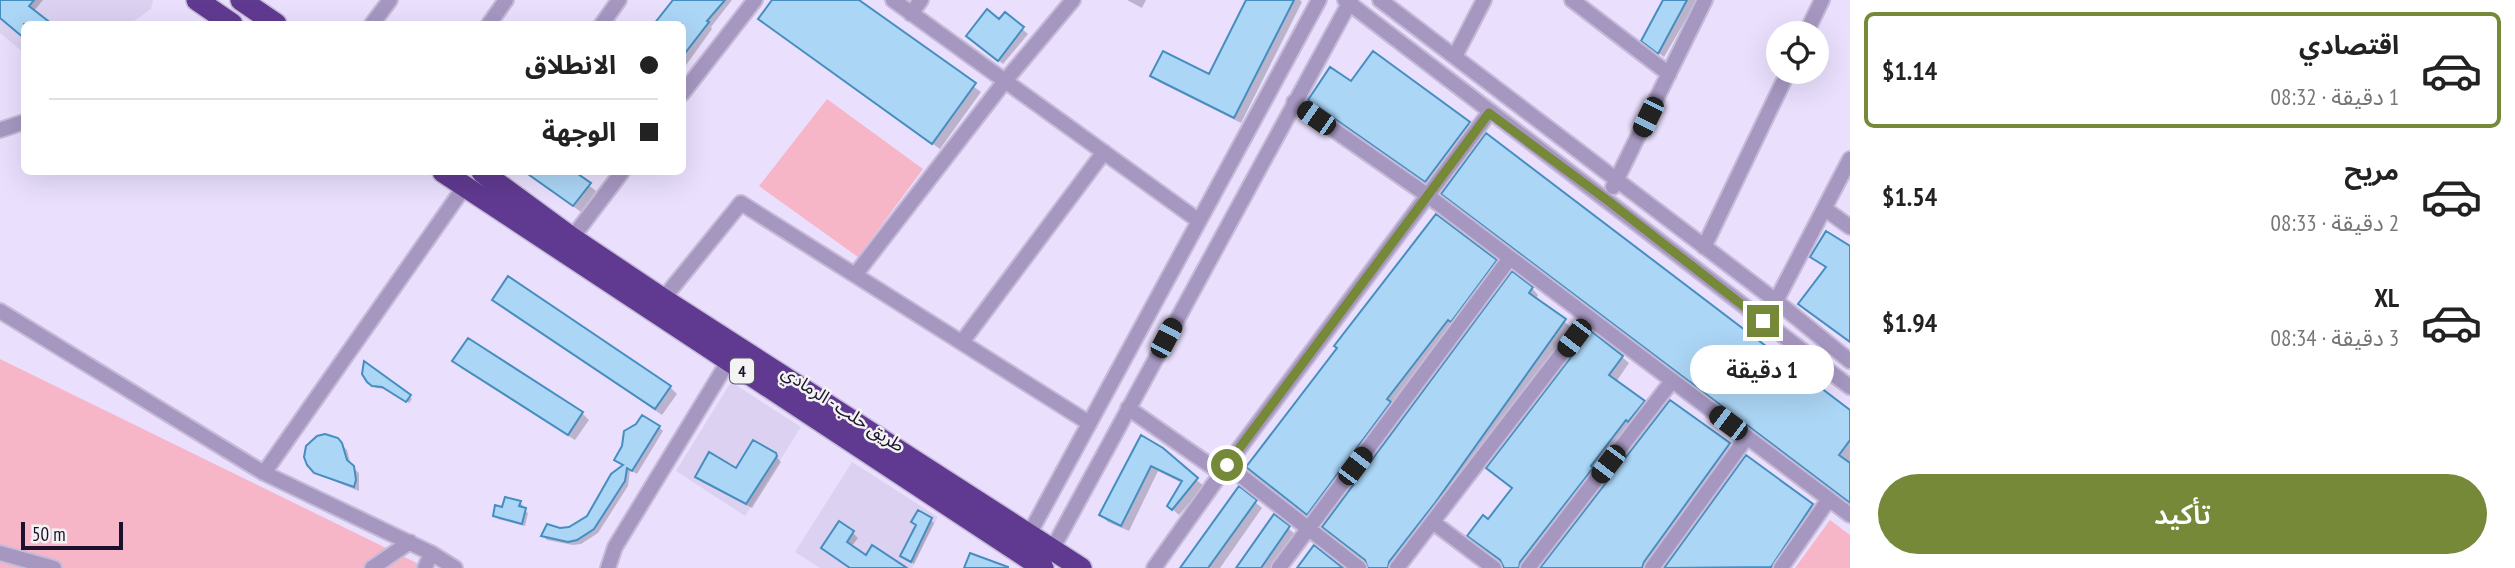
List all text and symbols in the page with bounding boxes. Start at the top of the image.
map controls [1766,21,1829,84]
button: locate [1766,21,1829,84]
text: اقتصادي [2299,28,2399,61]
icon: car [2420,39,2483,102]
text: الانطلاق [525,48,616,81]
text: $1.14 [1882,54,1937,87]
text: 1 دقيقة · 08:32 [2271,82,2399,111]
car [1630,94,1667,140]
car [1293,97,1340,139]
text: الوجهة [542,115,616,148]
text: مريح [2344,154,2399,187]
icon: car [2420,165,2483,228]
text: $1.54 [1882,180,1937,213]
text: 2 دقيقة · 08:33 [2271,208,2399,237]
text: XL [2374,281,2399,314]
icon: car [2420,291,2483,354]
route end [1747,305,1779,337]
text: $1.94 [1882,306,1937,339]
car [1147,315,1186,361]
car [1553,315,1596,361]
text: 3 دقيقة · 08:34 [2271,323,2399,352]
callout: 1 دقيقة [1691,346,1835,394]
text: 1 دقيقة [1726,355,1798,384]
road number: 4 [730,358,754,384]
street label: طريق حلب - الرمادي [776,360,909,459]
car [1705,402,1752,444]
car [1587,441,1630,487]
car [1334,443,1377,489]
route start [1211,449,1243,481]
button: تأكيد [1878,474,2487,554]
scale bar [21,519,122,551]
text: 50 m [32,522,66,546]

